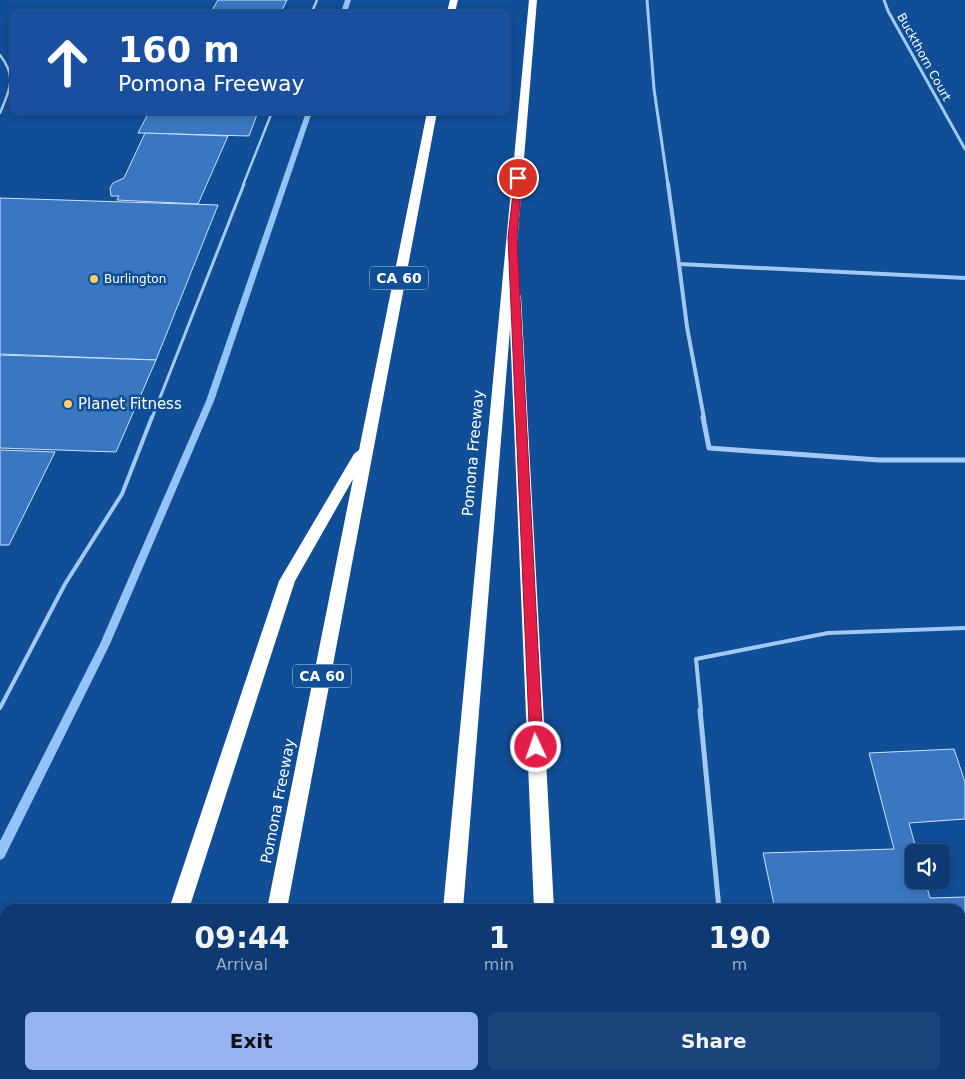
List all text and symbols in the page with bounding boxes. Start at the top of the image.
street label: Buckthorn Court [894,11,954,104]
icon: ahead [35,30,100,95]
text: 160 m [118,30,240,70]
text: Pomona Freeway [118,71,304,96]
pin [497,157,539,199]
icon: arrive [504,164,532,192]
road number: CA 60 [370,266,428,290]
place label: Burlington [104,272,166,286]
marker: Burlington [88,273,100,285]
street label: Pomona Freeway [458,389,488,517]
place label: Planet Fitness [78,395,182,413]
marker: Planet Fitness [62,398,74,410]
road number: CA 60 [293,664,351,688]
position arrow [509,720,561,772]
street label: Pomona Freeway [257,737,299,865]
map controls [905,844,950,889]
button: sound [905,844,950,889]
text: 09:44 [194,920,290,955]
text: 1 [488,920,509,955]
text: 190 [708,920,771,955]
text: Arrival [216,955,268,974]
text: min [484,955,514,974]
text: m [732,955,747,974]
button: Exit [25,1012,478,1070]
button: Share [488,1012,940,1070]

